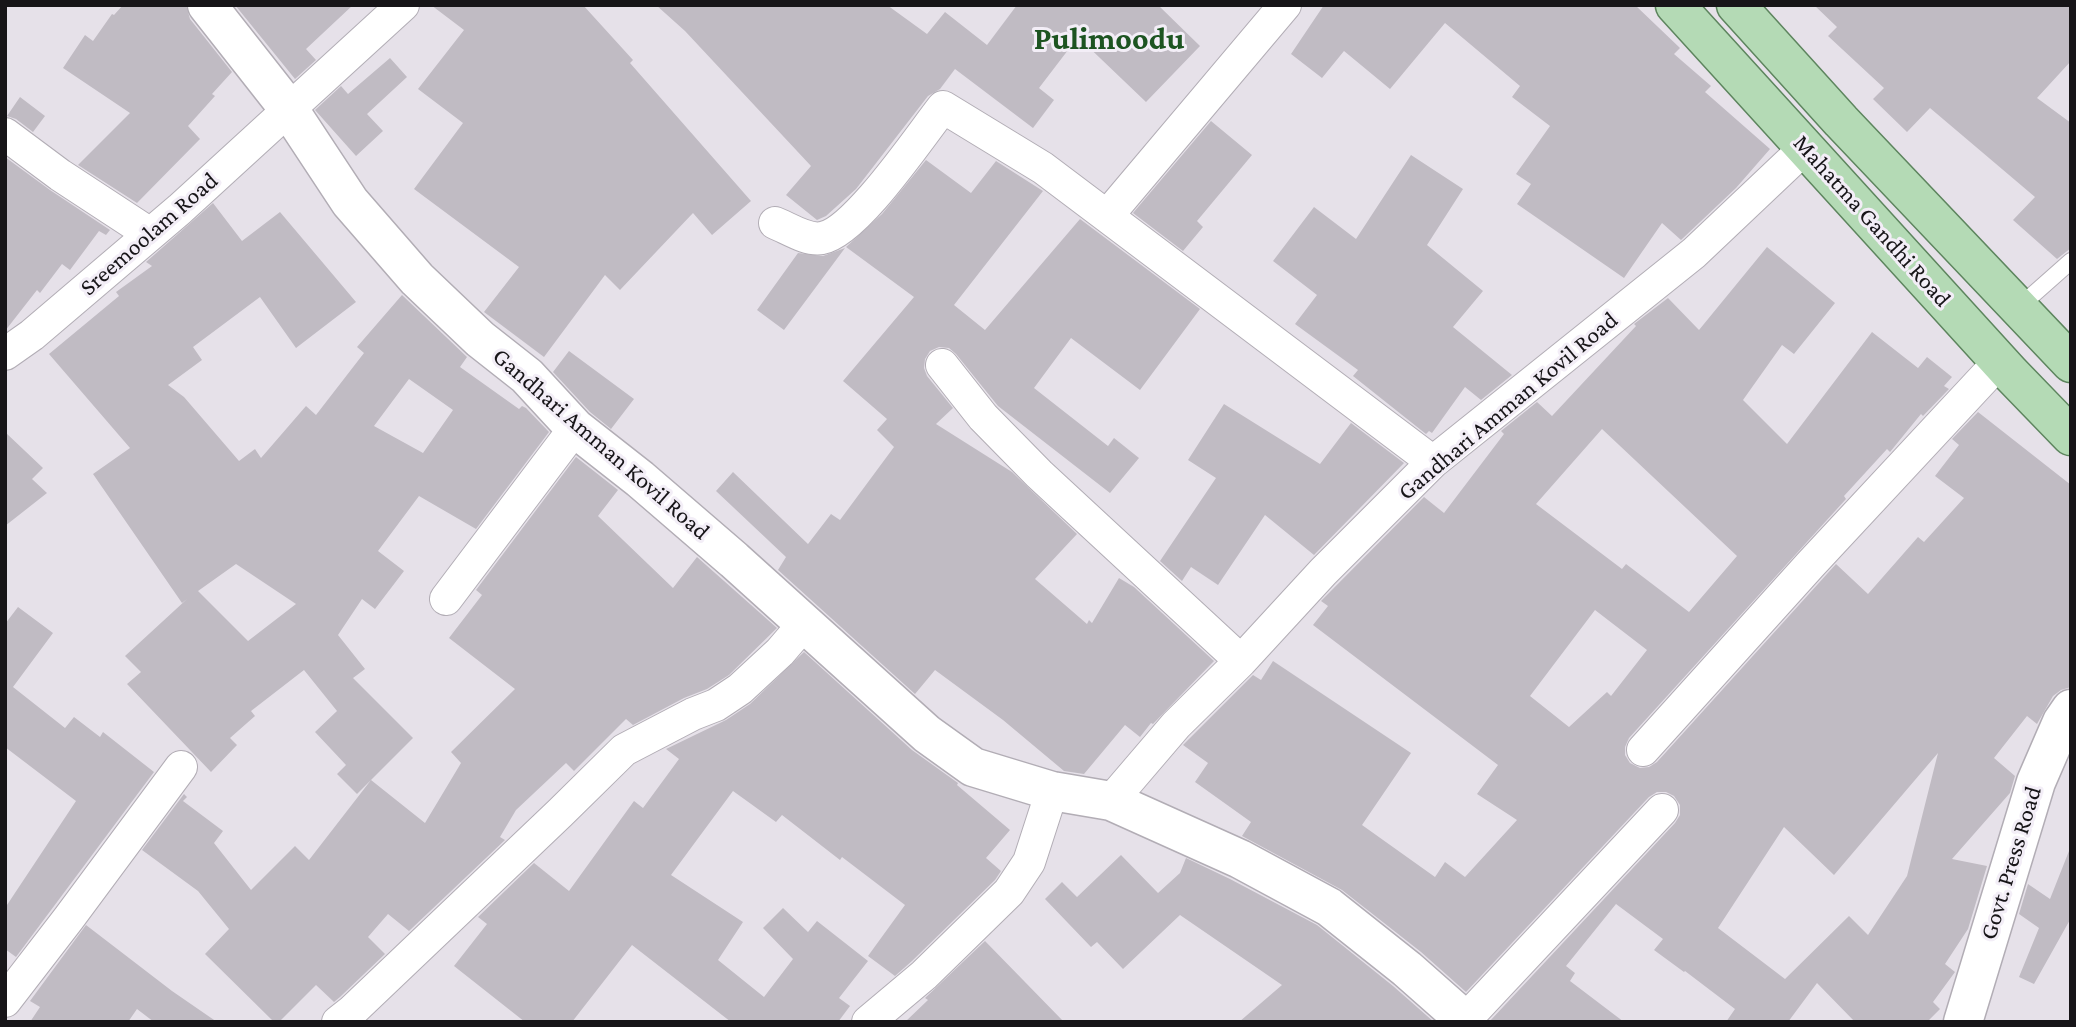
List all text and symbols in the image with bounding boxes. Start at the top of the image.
district label: Pulimoodu [1034,20,1184,58]
street label: Mahatma Gandhi Road [1787,129,1957,313]
street label: Sreemoolam Road [74,166,224,302]
street label: Gandhari Amman Kovil Road [1392,306,1624,506]
street label: Gandhari Amman Kovil Road [487,342,715,546]
street label: Govt. Press Road [1974,783,2048,943]

